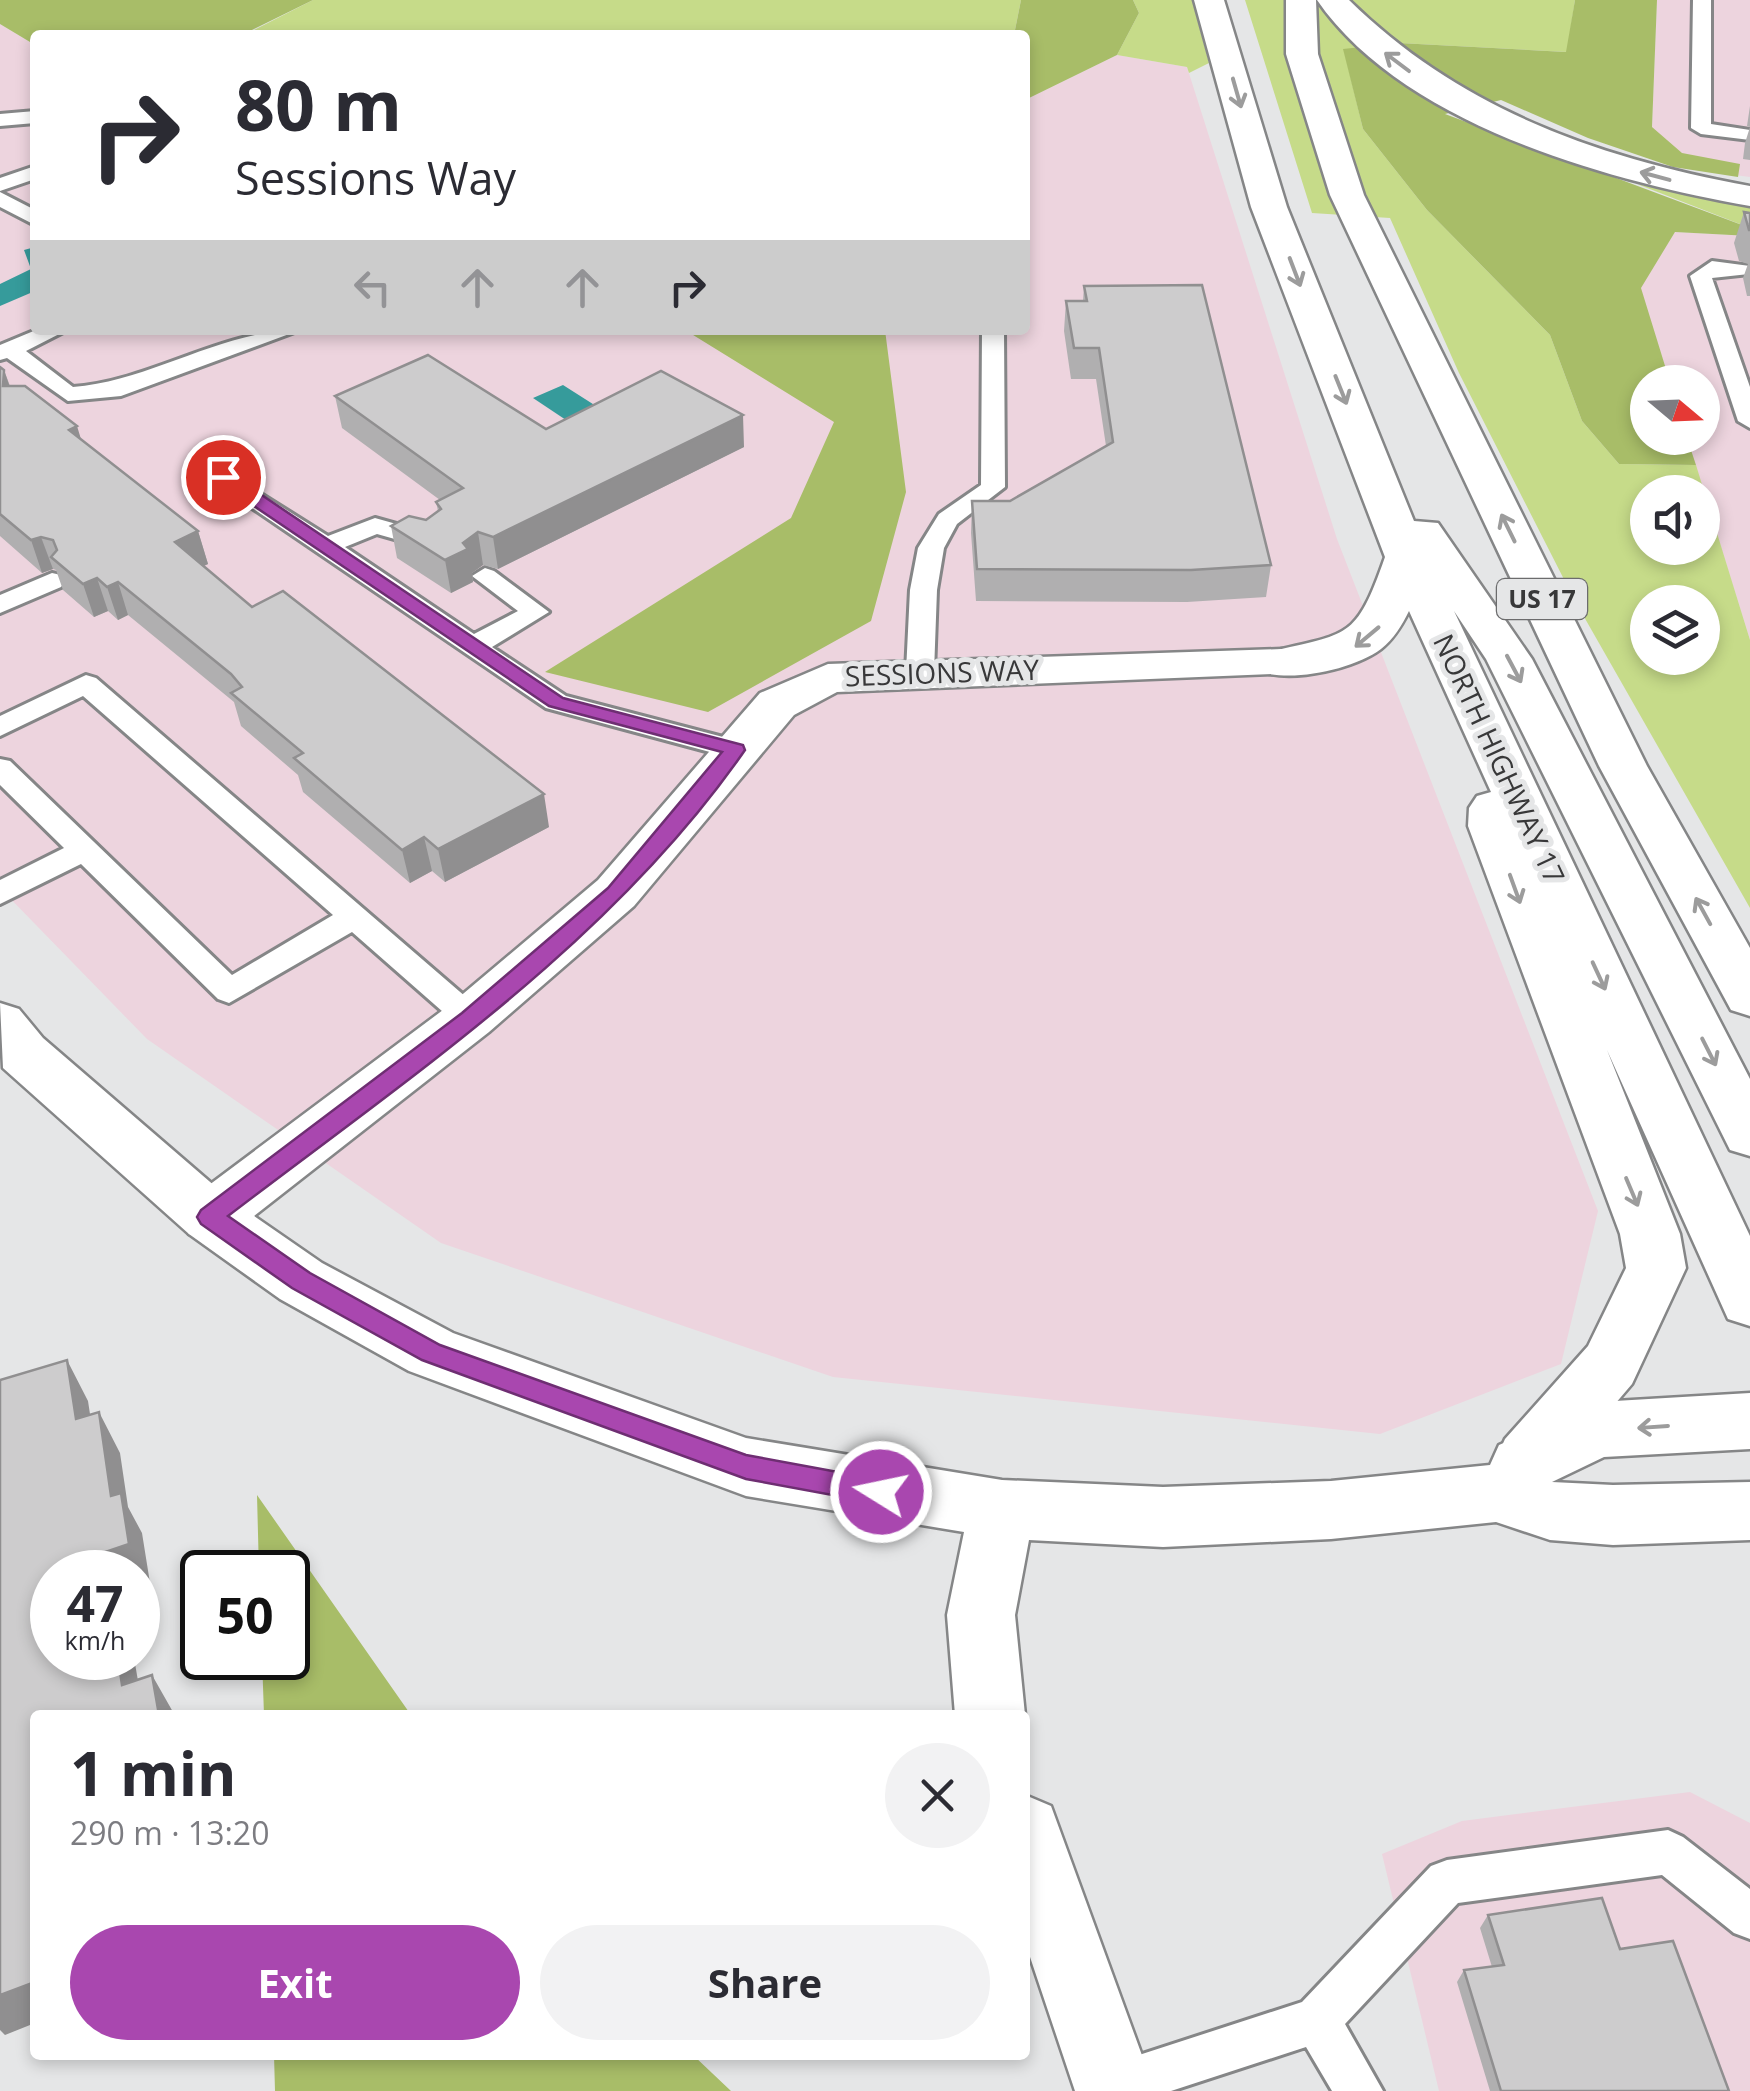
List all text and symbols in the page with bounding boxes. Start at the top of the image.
one-way arrow [1384,52,1411,73]
text: 80 m [235,56,402,152]
icon: right [70,70,200,200]
one-way arrow [1229,77,1247,109]
text: Sessions Way [235,147,516,208]
one-way arrow [1640,165,1671,184]
one-way arrow [1287,256,1305,287]
icon: left [345,260,400,315]
icon: ahead [450,260,505,315]
icon: ahead [555,260,610,315]
icon: right [660,260,715,315]
north arrow [1630,365,1720,455]
map controls [1630,365,1720,675]
one-way arrow [1333,374,1351,405]
pin [181,435,266,520]
icon: arrive [196,450,251,505]
button: sound [1630,475,1720,565]
one-way arrow [1498,514,1517,543]
road number: US 17 [1497,579,1587,619]
button: layers [1630,585,1720,675]
one-way arrow [1355,626,1381,648]
street label: NORTH HIGHWAY 17 [1425,628,1574,890]
street label: SESSIONS WAY [844,650,1040,694]
one-way arrow [1505,654,1524,683]
one-way arrow [1507,872,1525,903]
one-way arrow [1692,897,1712,926]
one-way arrow [1591,960,1610,990]
one-way arrow [1700,1037,1719,1067]
one-way arrow [1624,1176,1642,1207]
one-way arrow [1637,1418,1669,1437]
position arrow [829,1440,933,1544]
speed limit sign: 50 [180,1550,310,1680]
text: 47 [66,1569,124,1637]
text: km/h [65,1623,125,1657]
text: 1 min [70,1732,237,1814]
button: close [885,1743,990,1848]
text: 290 m · 13:20 [70,1811,269,1854]
button: Exit [70,1925,520,2040]
button: Share [540,1925,990,2040]

